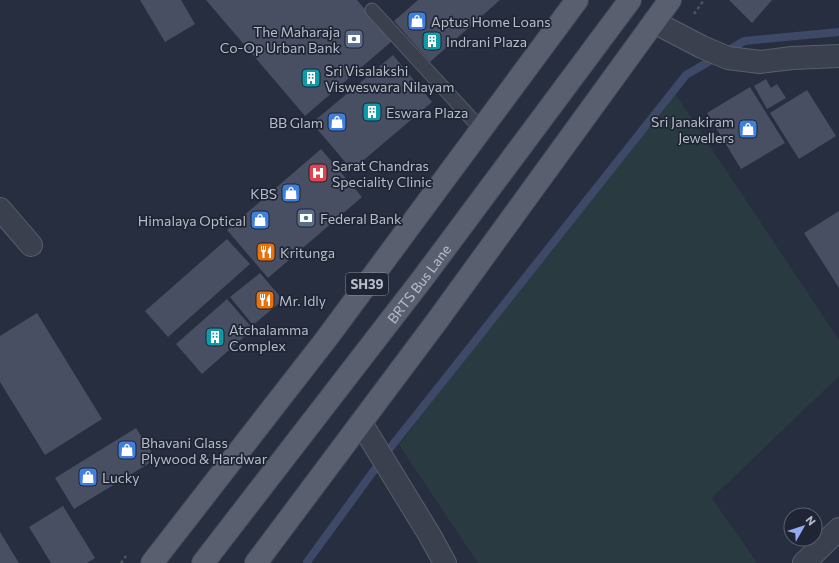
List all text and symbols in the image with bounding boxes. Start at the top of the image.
shop icon: Aptus Home Loans [406,10,428,32]
place label: Aptus Home Loans [431,13,551,30]
place label: The Maharaja Co-Op Urban Bank [220,23,340,56]
bank icon: The Maharaja Co-Op Urban Bank [343,28,365,50]
building icon: Indrani Plaza [421,30,443,52]
place label: Indrani Plaza [446,33,527,50]
place label: Sri Visalakshi Visweswara Nilayam [325,62,454,95]
building icon: Sri Visalakshi Visweswara Nilayam [300,67,322,89]
building icon: Eswara Plaza [361,101,383,123]
place label: Eswara Plaza [386,104,468,121]
shop icon: BB Glam [326,111,348,133]
place label: Sri Janakiram Jewellers [651,113,734,146]
place label: BB Glam [269,114,323,131]
shop icon: Sri Janakiram Jewellers [737,118,759,140]
place label: Sarat Chandras Speciality Clinic [332,157,432,190]
hospital icon: Sarat Chandras Speciality Clinic [307,162,329,184]
shop icon: KBS [280,182,302,204]
place label: KBS [250,185,277,202]
bank icon: Federal Bank [295,207,317,229]
shop icon: Himalaya Optical [249,209,271,231]
place label: Federal Bank [320,210,402,227]
place label: Himalaya Optical [138,212,246,229]
restaurant icon: Kritunga [255,241,277,263]
street label: BRTS Bus Lane [383,241,454,326]
place label: Kritunga [280,244,335,261]
road number: SH39 [346,273,388,295]
restaurant icon: Mr. Idly [254,289,276,311]
place label: Mr. Idly [279,292,326,309]
place label: Atchalamma Complex [229,321,309,354]
building icon: Atchalamma Complex [204,326,226,348]
place label: Bhavani Glass Plywood & Hardwar [141,434,268,467]
shop icon: Bhavani Glass Plywood & Hardwar [116,439,138,461]
shop icon: Lucky [77,466,99,488]
place label: Lucky [102,469,140,486]
north arrow [783,507,823,547]
text: N [804,513,819,528]

